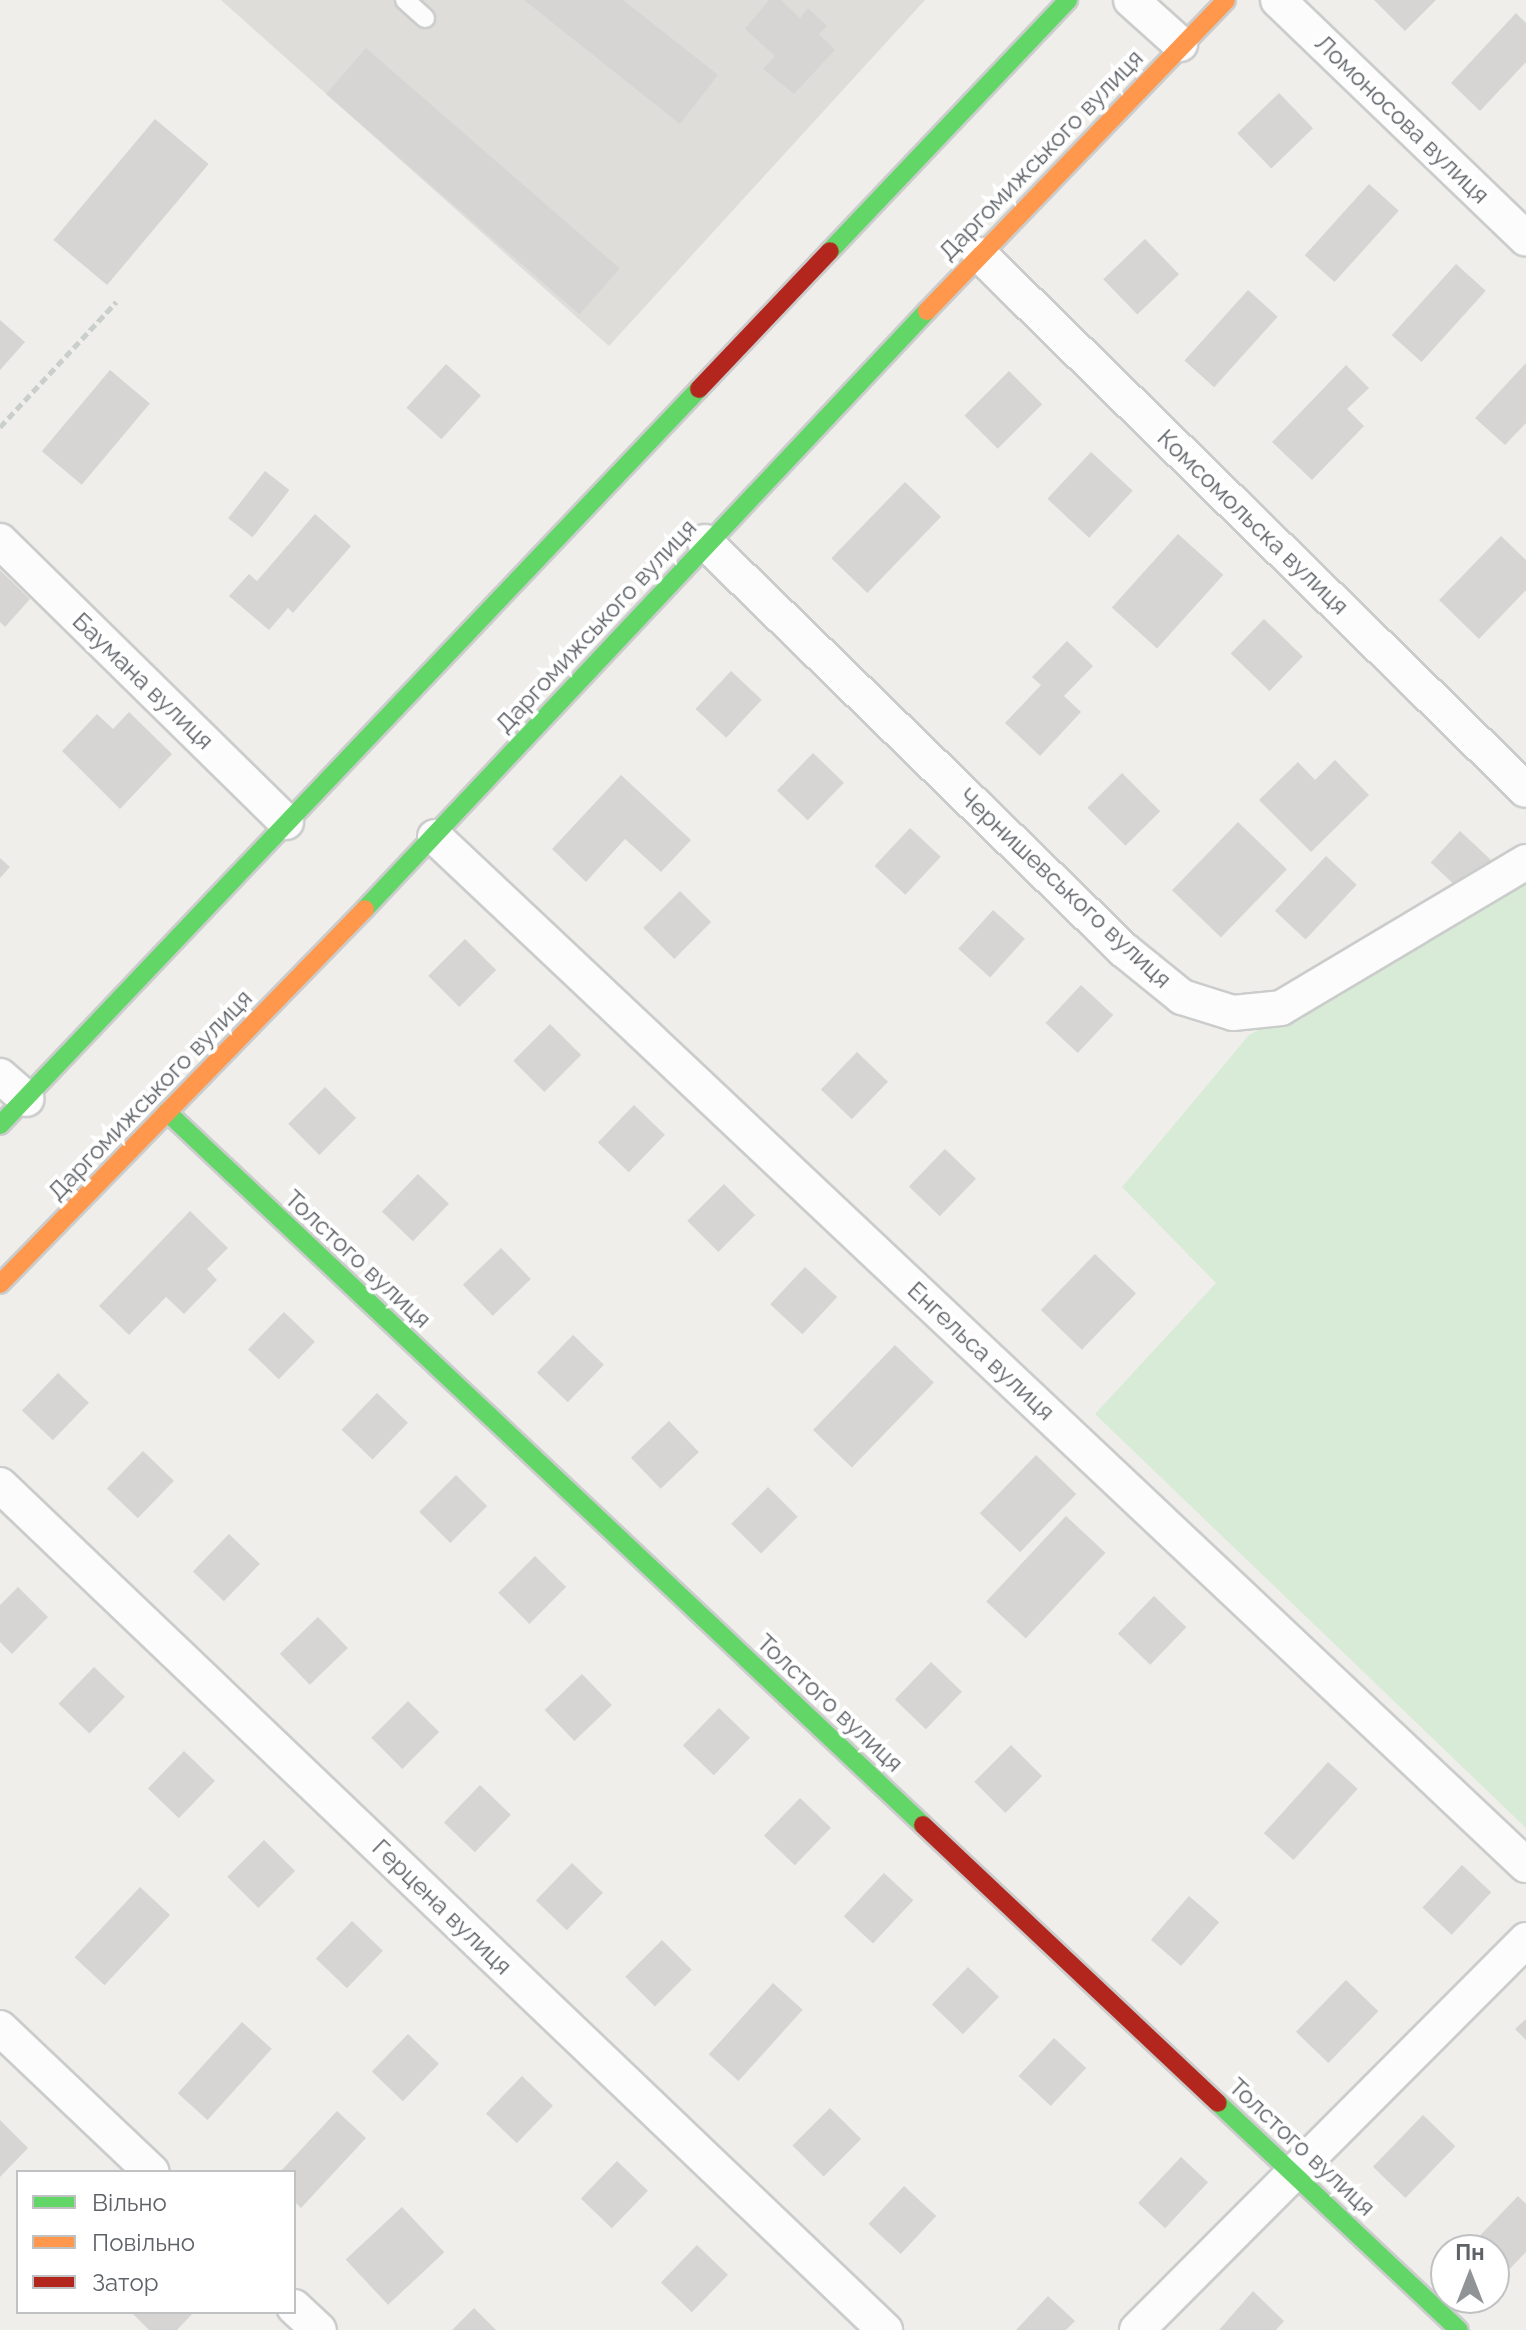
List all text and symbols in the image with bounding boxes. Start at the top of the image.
street label: Ломоносова вулиця [1309,29,1495,209]
street label: Даргомижського вулиця [933,44,1149,266]
street label: Комсомольска вулиця [1152,423,1354,621]
street label: Даргомижського вулиця [490,513,702,739]
street label: Баумана вулиця [67,607,219,755]
street label: Чернишевського вулиця [953,782,1177,994]
street label: Даргомижського вулиця [42,984,258,1206]
street label: Толстого вулиця [279,1184,437,1334]
street label: Енгельса вулиця [902,1276,1060,1426]
street label: Толстого вулиця [751,1628,909,1778]
street label: Герцена вулиця [366,1833,518,1981]
street label: Толстого вулиця [1223,2072,1381,2222]
legend [16,2170,296,2314]
text: Вільно [92,2188,167,2217]
text: Повільно [92,2228,195,2257]
north arrow [1430,2234,1510,2314]
text: Пн [1455,2239,1485,2265]
text: Затор [92,2268,159,2297]

